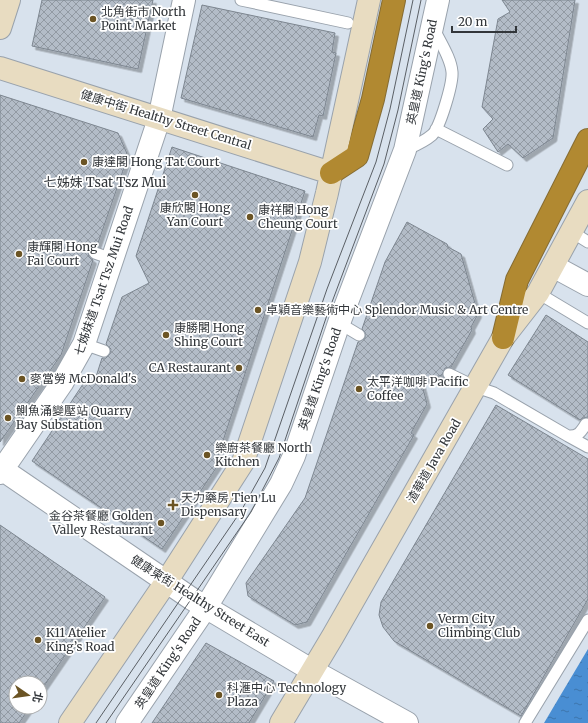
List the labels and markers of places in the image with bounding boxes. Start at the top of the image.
place label: 北角街市 North Point Market [101,4,186,33]
marker: 北角街市 North Point Market [88,14,98,24]
place label: 康達閣 Hong Tat Court [92,154,220,169]
marker: 康達閣 Hong Tat Court [79,157,89,167]
marker: 康欣閣 Hong Yan Court [190,190,200,200]
place label: 康欣閣 Hong Yan Court [160,200,231,229]
place label: 康祥閣 Hong Cheung Court [258,202,338,231]
marker: 康祥閣 Hong Cheung Court [245,212,255,222]
place label: 康輝閣 Hong Fai Court [27,239,98,268]
marker: 康輝閣 Hong Fai Court [14,249,24,259]
place label: 卓穎音樂藝術中心 Splendor Music & Art Centre [266,302,528,317]
marker: 卓穎音樂藝術中心 Splendor Music & Art Centre [253,305,263,315]
place label: 康勝閣 Hong Shing Court [174,320,245,349]
marker: 康勝閣 Hong Shing Court [161,330,171,340]
place label: CA Restaurant [149,360,231,375]
marker: CA Restaurant [234,363,244,373]
place label: 麥當勞 McDonald's [30,371,137,386]
marker: 麥當勞 McDonald's [17,374,27,384]
place label: 太平洋咖啡 Pacific Coffee [367,374,468,403]
marker: 太平洋咖啡 Pacific Coffee [354,384,364,394]
place label: 鰂魚涌變壓站 Quarry Bay Substation [16,403,132,432]
marker: 鰂魚涌變壓站 Quarry Bay Substation [3,413,13,423]
place label: 樂廚茶餐廳 North Kitchen [215,440,312,469]
marker: 樂廚茶餐廳 North Kitchen [202,450,212,460]
place label: 天力藥房 Tien Lu Dispensary [181,490,276,519]
marker: 天力藥房 Tien Lu Dispensary [168,500,178,510]
place label: 金谷茶餐廳 Golden Valley Restaurant [49,508,153,537]
marker: 金谷茶餐廳 Golden Valley Restaurant [156,518,166,528]
place label: Verm City Climbing Club [437,611,520,640]
marker: Verm City Climbing Club [425,621,435,631]
place label: K11 Atelier King’s Road [46,625,114,654]
marker: K11 Atelier King’s Road [33,635,43,645]
place label: 科滙中心 Technology Plaza [227,680,346,709]
marker: 科滙中心 Technology Plaza [214,690,224,700]

